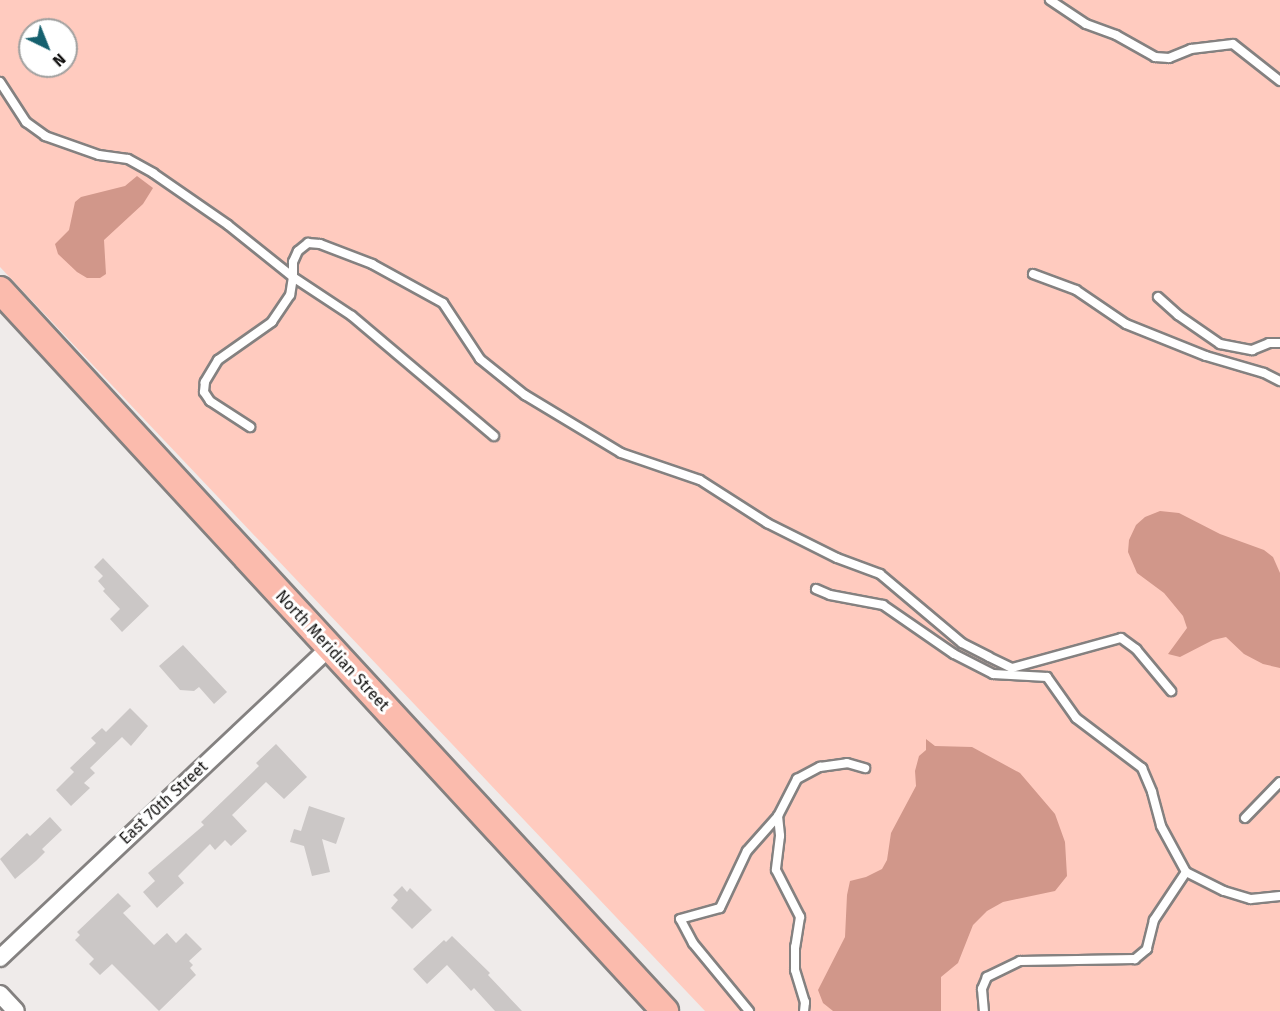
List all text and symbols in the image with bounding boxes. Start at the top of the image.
north arrow [18,18,78,78]
text: N [49,49,70,71]
street label: North Meridian Street [271,587,393,715]
street label: East 70th Street [116,757,212,849]

